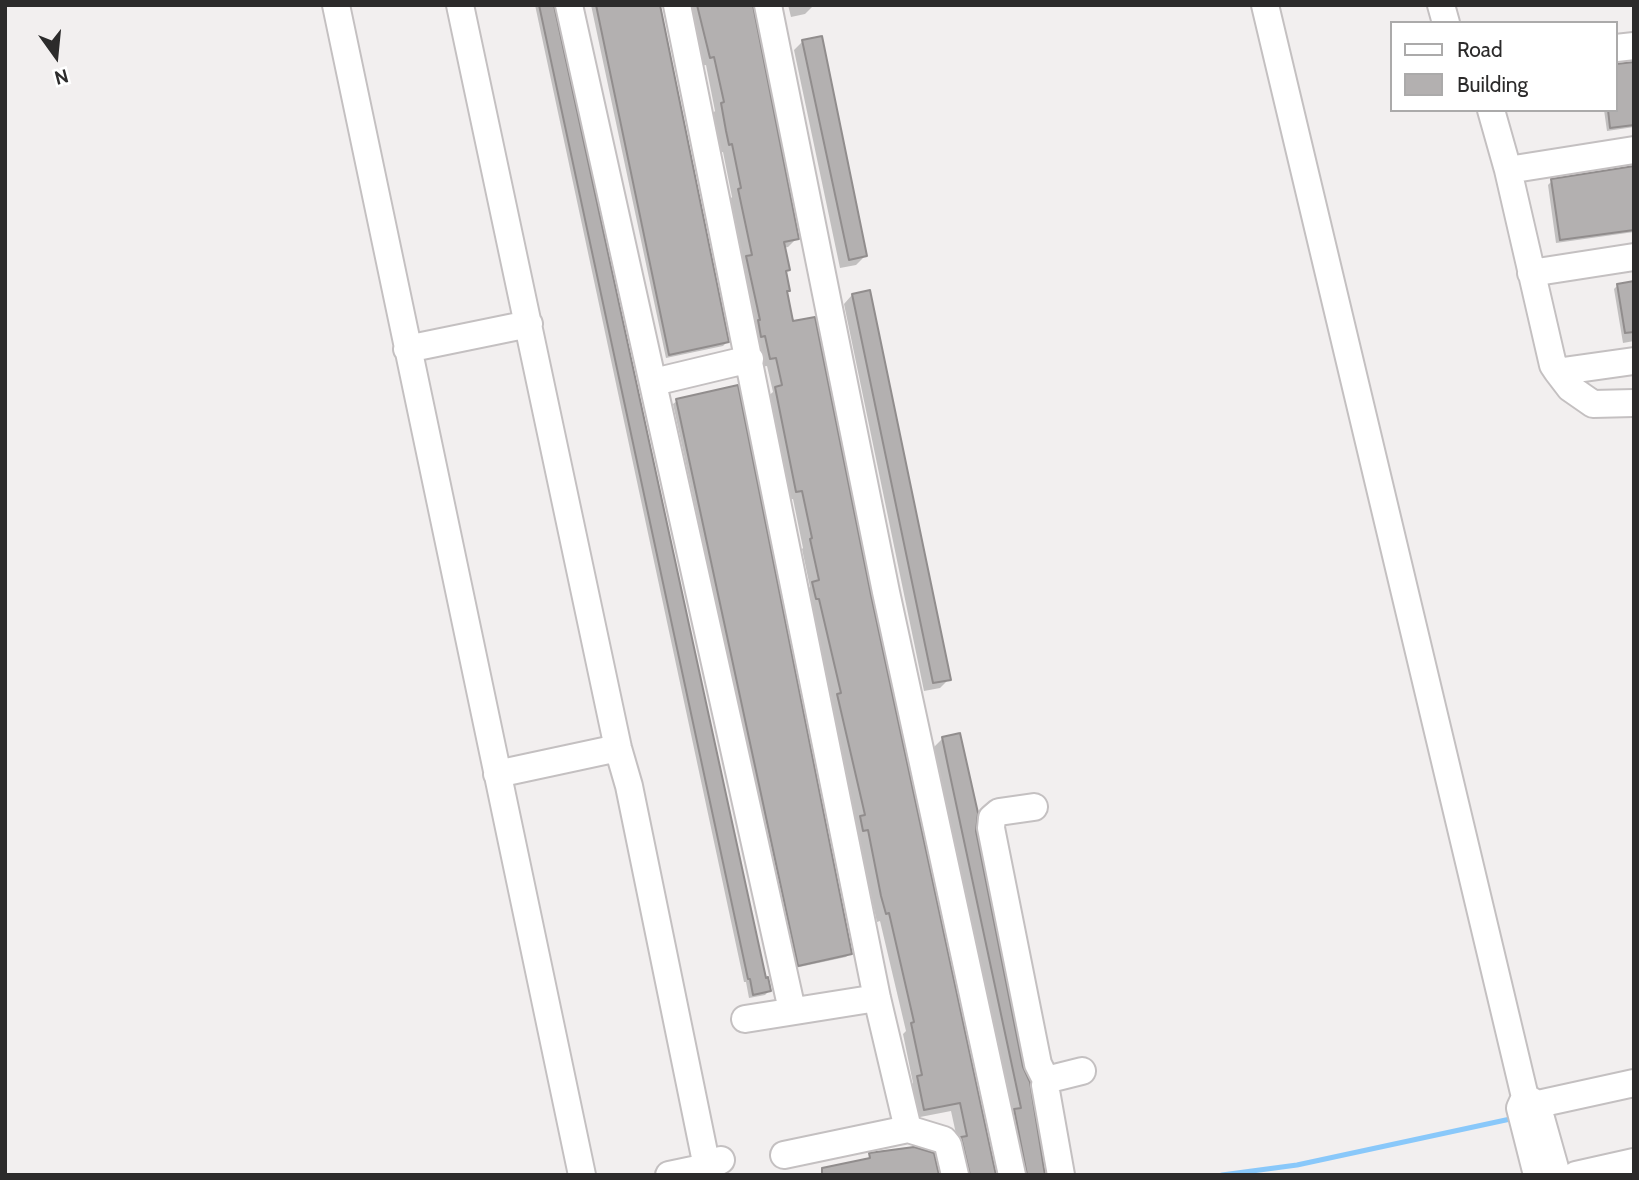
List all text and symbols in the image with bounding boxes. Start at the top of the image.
north arrow [21,21,91,91]
legend [1390,21,1618,112]
text: Road [1457,37,1503,62]
text: N [52,64,71,90]
text: Building [1457,72,1528,97]

